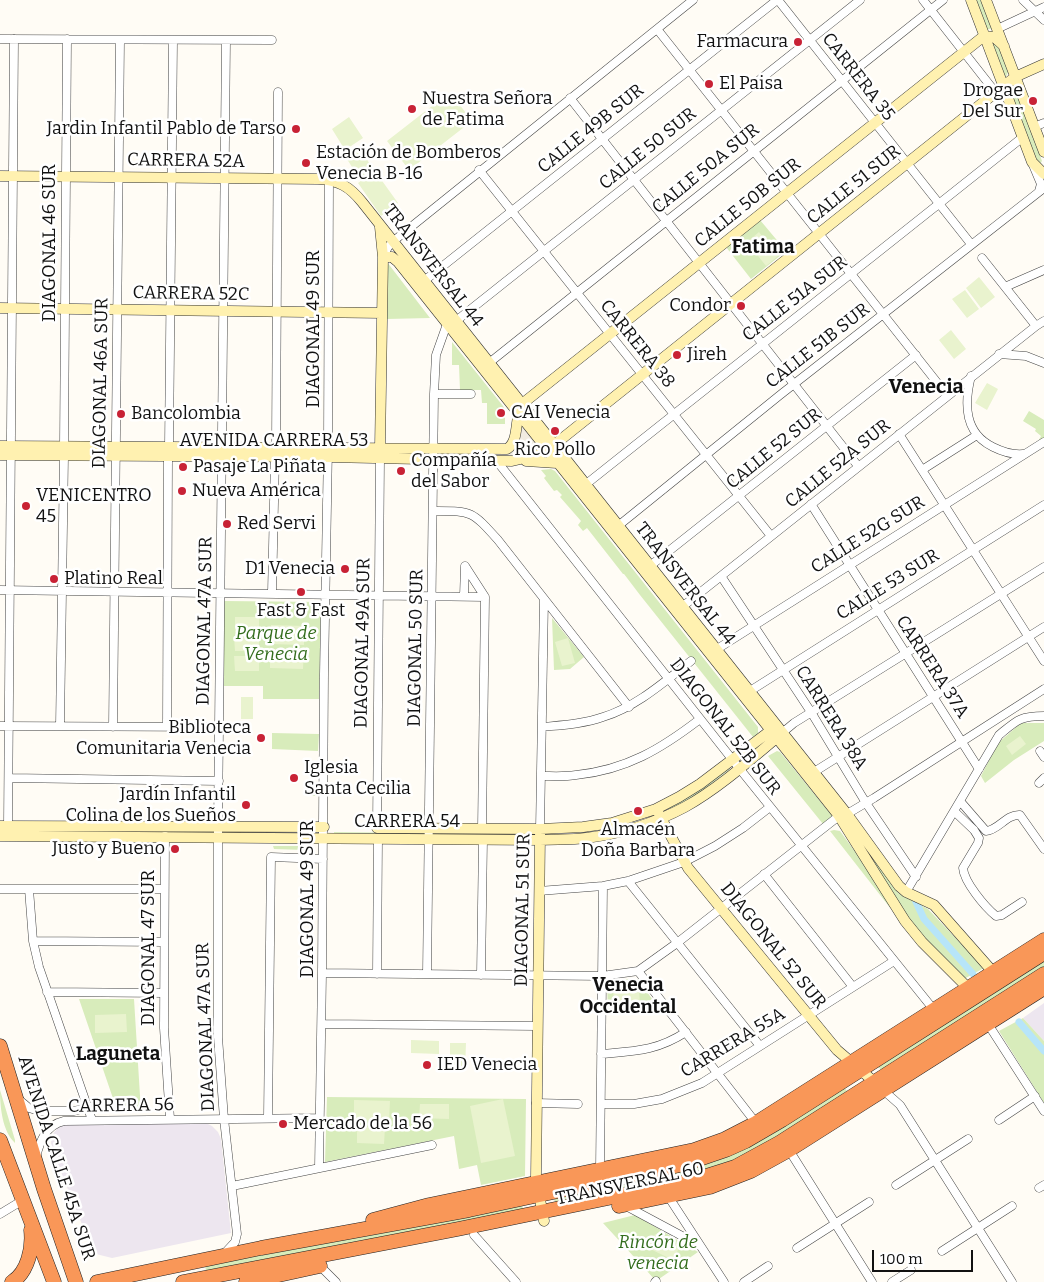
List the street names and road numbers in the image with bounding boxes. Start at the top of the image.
street label: CARRERA 35 [817,29,899,125]
street label: CALLE 49B SUR [534,80,648,178]
street label: CALLE 50 SUR [595,103,701,195]
street label: CALLE 50A SUR [648,119,764,219]
street label: CALLE 51 SUR [803,141,905,229]
street label: CARRERA 52A [127,149,245,173]
street label: CALLE 50B SUR [691,154,805,252]
street label: DIAGONAL 46 SUR [39,164,61,322]
street label: TRANSVERSAL 44 [378,200,488,332]
street label: DIAGONAL 49 SUR [303,250,325,408]
street label: CALLE 51A SUR [738,251,852,347]
street label: CARRERA 52C [132,282,250,306]
street label: CARRERA 38 [595,296,679,392]
street label: DIAGONAL 46A SUR [89,298,113,468]
street label: CALLE 51B SUR [762,299,874,393]
street label: CALLE 52 SUR [722,404,826,494]
street label: CALLE 52A SUR [781,415,895,513]
street label: AVENIDA CARRERA 53 [179,430,369,452]
street label: CALLE 52G SUR [807,491,929,579]
street label: TRANSVERSAL 44 [630,518,740,650]
street label: DIAGONAL 47A SUR [193,536,217,706]
street label: CALLE 53 SUR [833,545,943,625]
street label: DIAGONAL 49A SUR [351,558,375,728]
street label: DIAGONAL 50 SUR [404,569,428,727]
street label: CARRERA 37A [891,612,973,722]
street label: DIAGONAL 52B SUR [665,654,785,800]
street label: CARRERA 38A [790,662,872,774]
street label: CARRERA 54 [354,811,460,833]
street label: DIAGONAL 49 SUR [297,820,319,978]
street label: DIAGONAL 51 SUR [511,833,535,987]
street label: DIAGONAL 47 SUR [138,870,160,1026]
street label: DIAGONAL 52 SUR [716,879,830,1013]
street label: DIAGONAL 47A SUR [192,942,220,1112]
street label: CARRERA 55A [677,1003,789,1083]
street label: AVENIDA CALLE 45A SUR [13,1053,99,1263]
street label: CARRERA 56 [68,1094,174,1118]
street label: TRANSVERSAL 60 [554,1158,706,1210]

